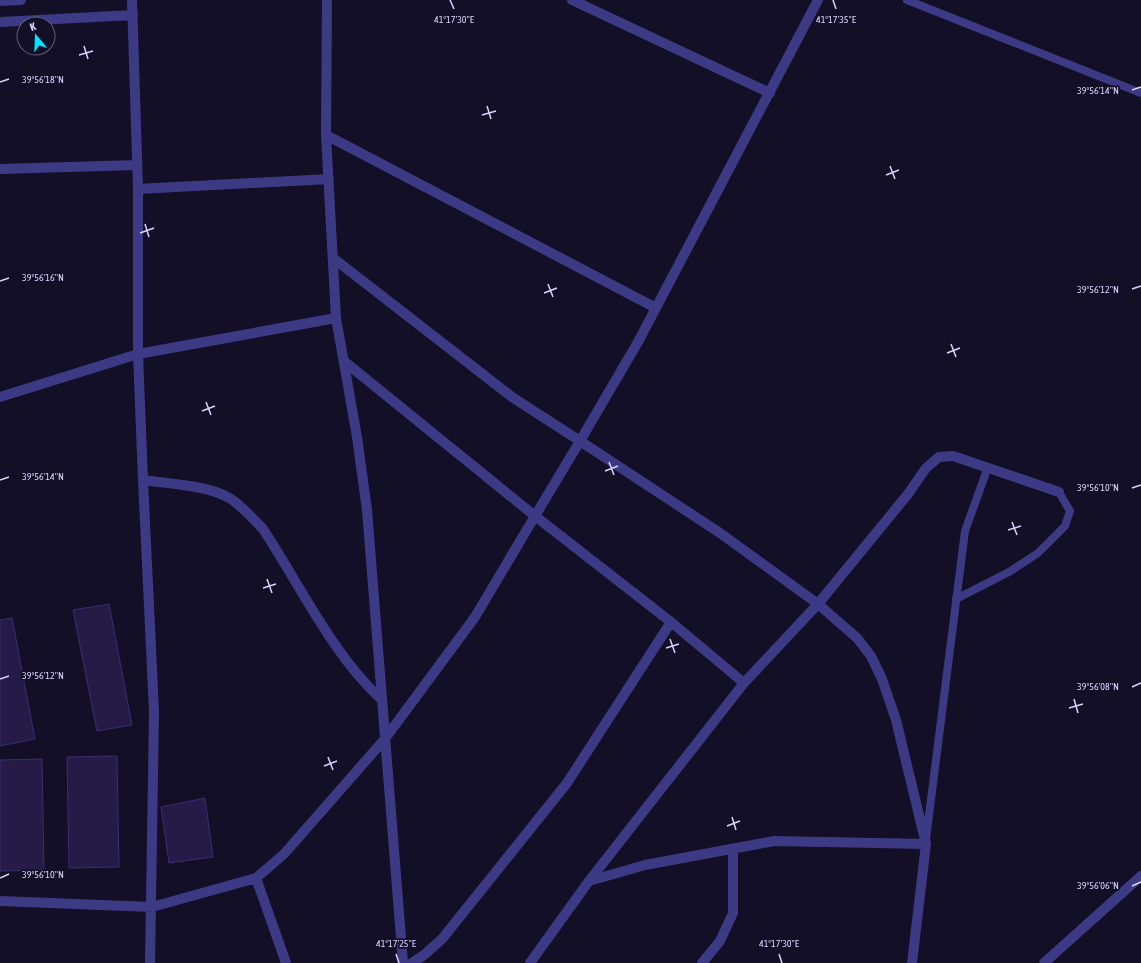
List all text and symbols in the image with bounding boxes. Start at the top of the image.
text: 41°17'30"E [434,14,475,25]
text: 41°17'35"E [816,14,857,25]
north arrow [16,16,56,56]
text: K [28,20,38,33]
text: 39°56'18"N [22,74,64,85]
text: 39°56'14"N [1077,85,1119,96]
text: 39°56'16"N [22,272,64,283]
text: 39°56'12"N [1077,284,1119,295]
text: 39°56'14"N [22,471,64,482]
text: 39°56'10"N [1077,482,1119,493]
text: 39°56'12"N [22,670,64,681]
text: 39°56'08"N [1077,681,1119,692]
text: 39°56'10"N [22,869,64,880]
text: 39°56'06"N [1077,880,1119,891]
text: 41°17'25"E [376,938,417,949]
text: 41°17'30"E [759,938,800,949]

